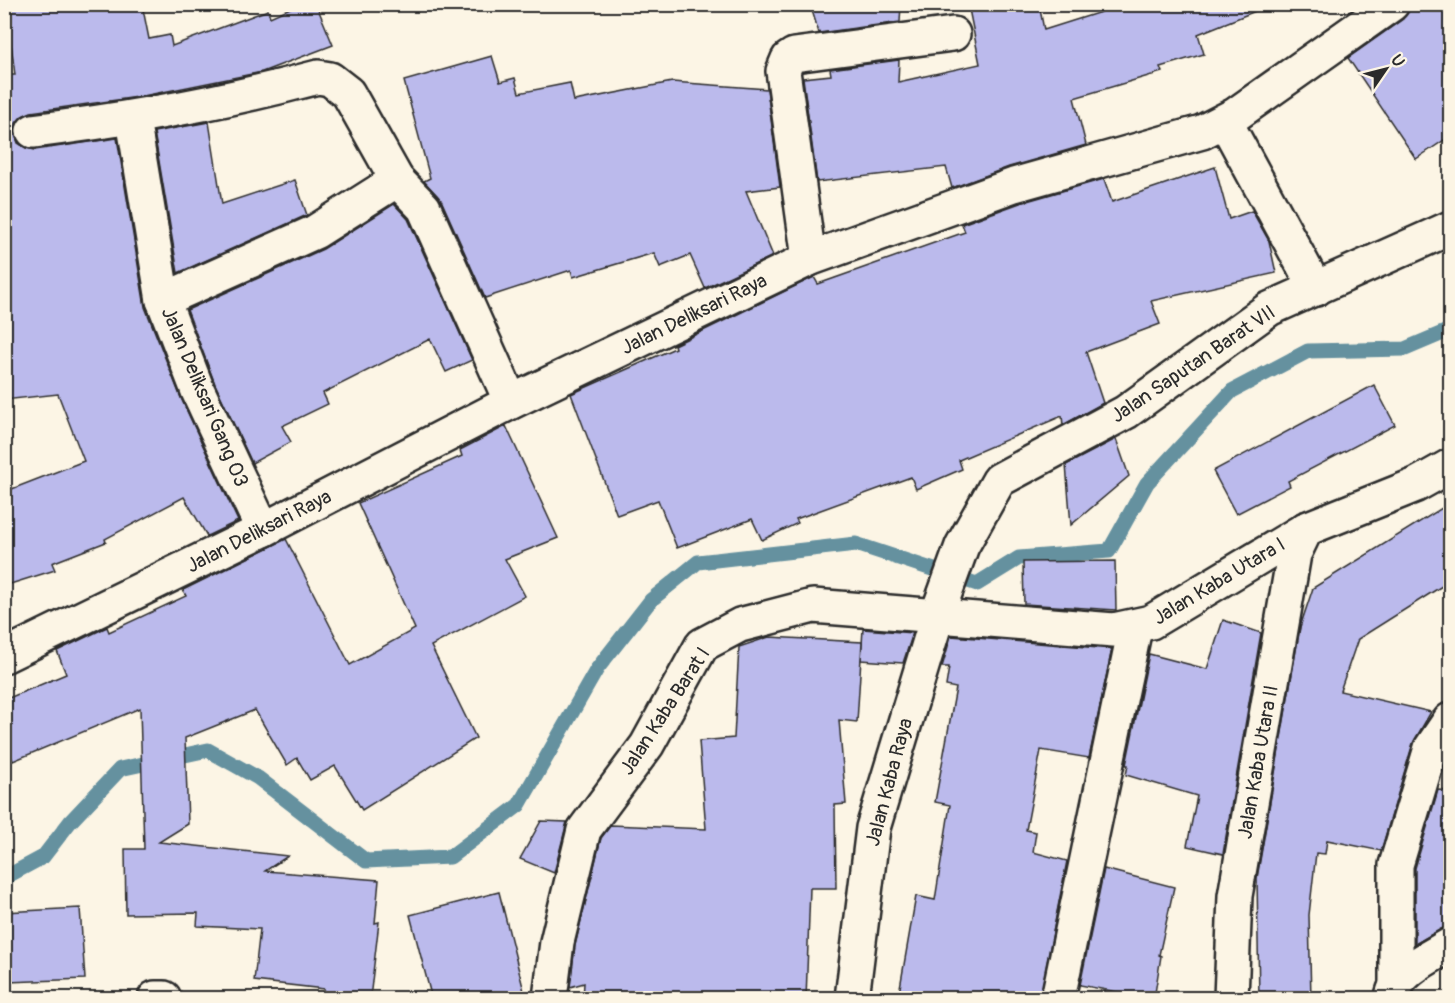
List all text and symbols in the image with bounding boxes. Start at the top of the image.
north arrow [1356,39,1416,99]
text: U [1386,51,1409,71]
street label: Jalan Deliksari Raya [617,268,771,360]
street label: Jalan Saputan Barat VII [1106,300,1280,428]
street label: Jalan Deliksari Gang 03 [156,303,254,491]
street label: Jalan Deliksari Raya [182,484,336,578]
street label: Jalan Kaba Utara I [1148,532,1290,630]
street label: Jalan Kaba Barat I [614,642,716,780]
street label: Jalan Kaba Utara II [1232,683,1284,841]
street label: Jalan Kaba Raya [860,715,918,849]

